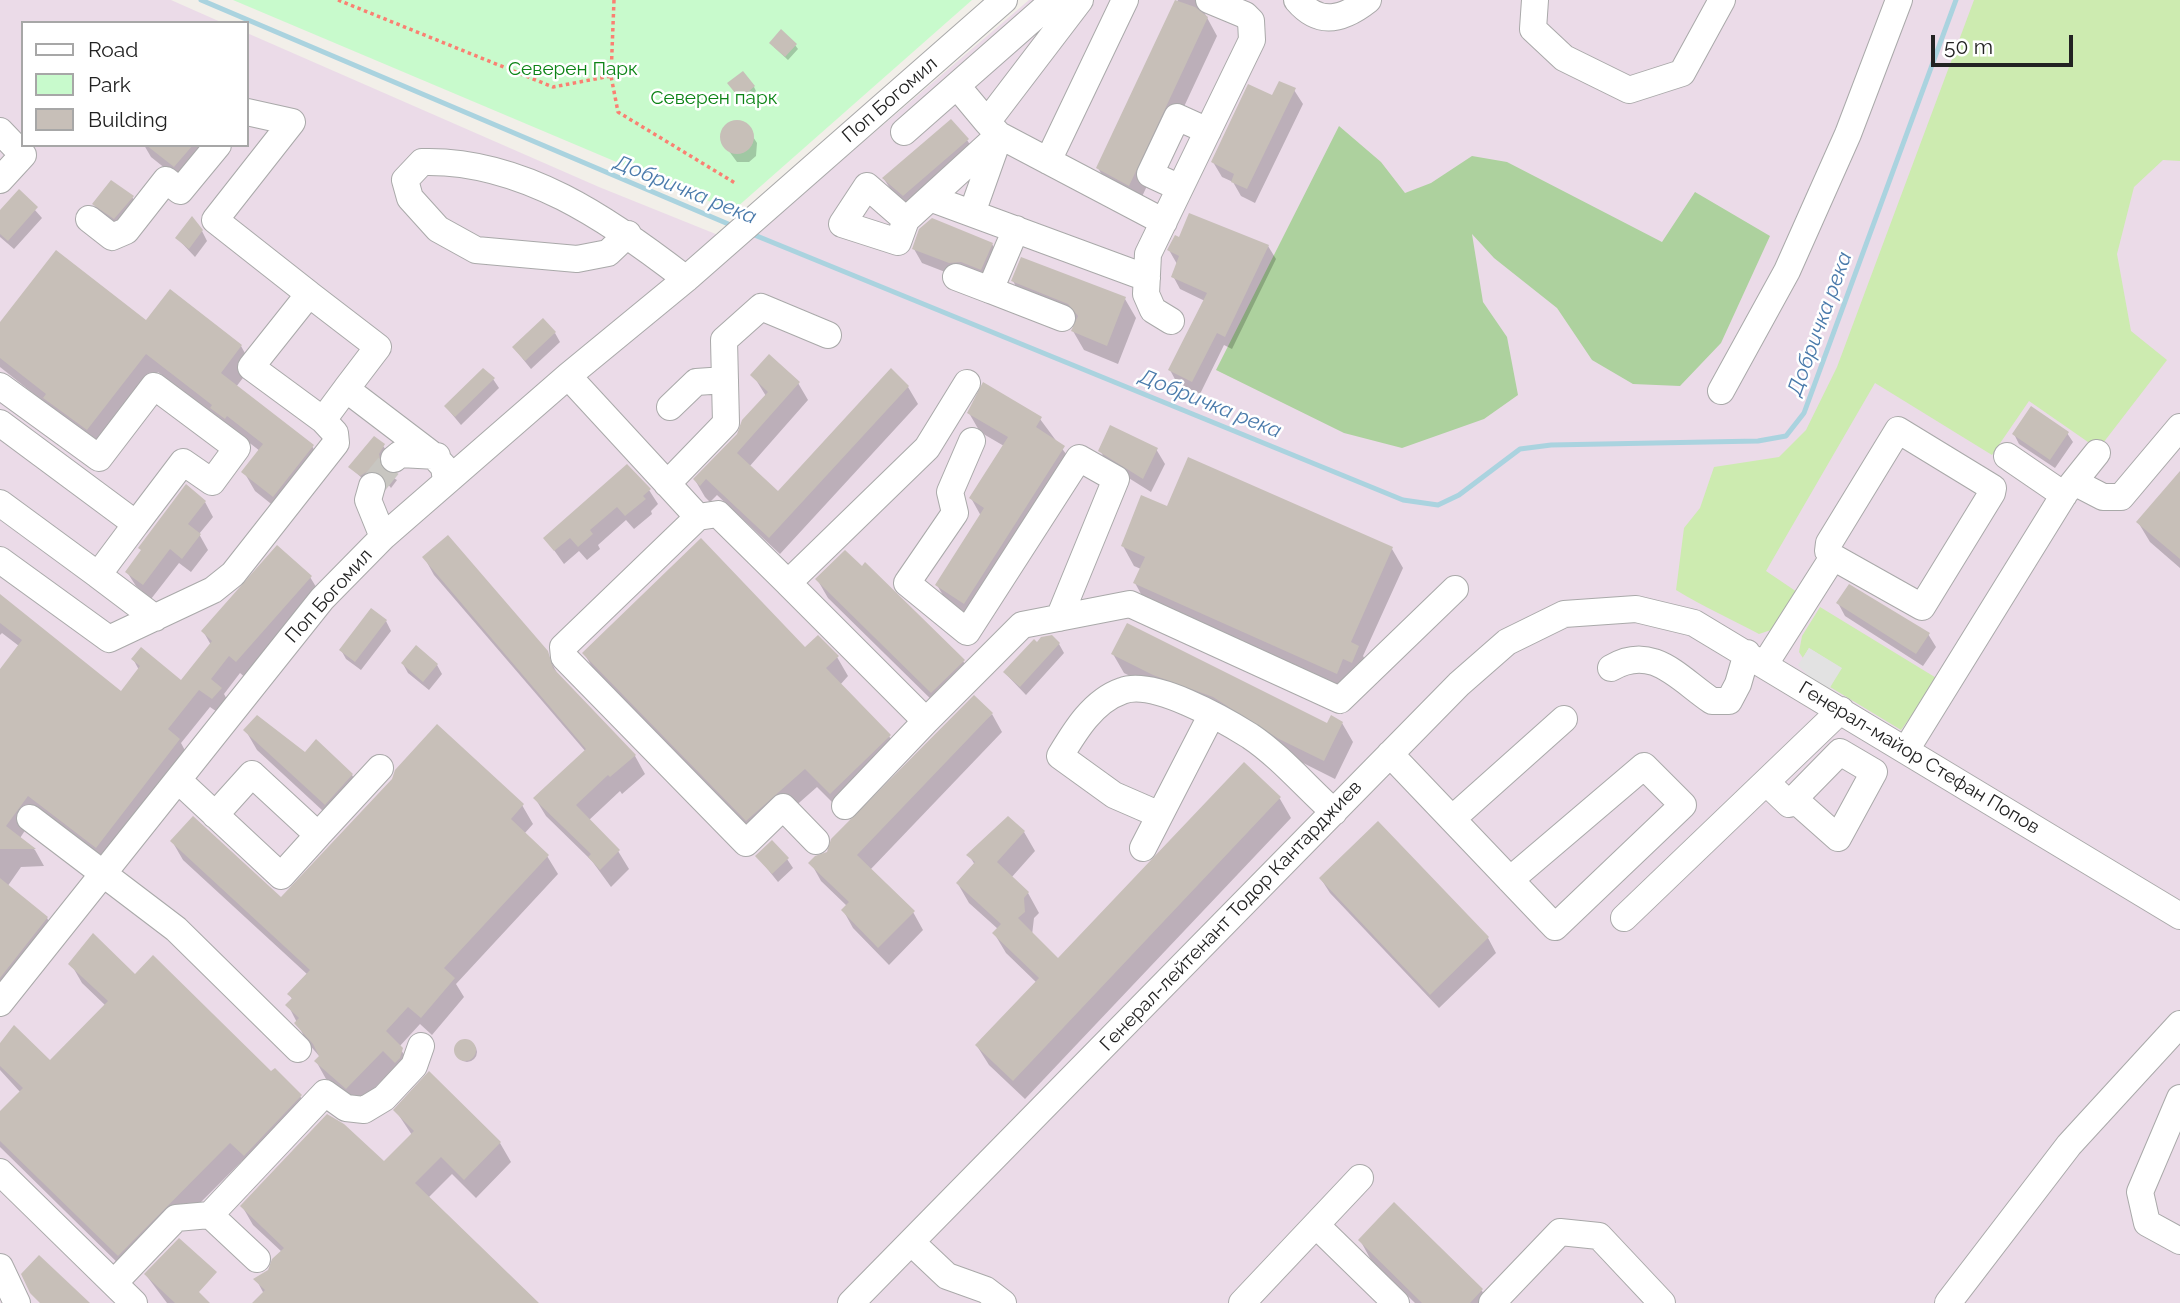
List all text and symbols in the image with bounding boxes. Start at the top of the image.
legend [21,21,248,147]
scale bar [1935,21,2077,65]
text: 50 m [1944,34,1993,59]
text: Road [88,37,138,62]
street label: Поп Богомил [838,52,942,148]
park label: Северен Парк [508,58,638,80]
text: Park [88,72,131,97]
park label: Северен парк [650,87,778,109]
text: Building [88,107,168,132]
water label: Добричка река [610,150,760,230]
water label: Добричка река [1782,249,1858,399]
water label: Добричка река [1135,364,1285,444]
street label: Поп Богомил [281,544,377,648]
street label: Генерал-майор Стефан Попов [1794,677,2044,839]
street label: Генерал-лейтенант Тодор Кантарджиев [1095,776,1367,1056]

